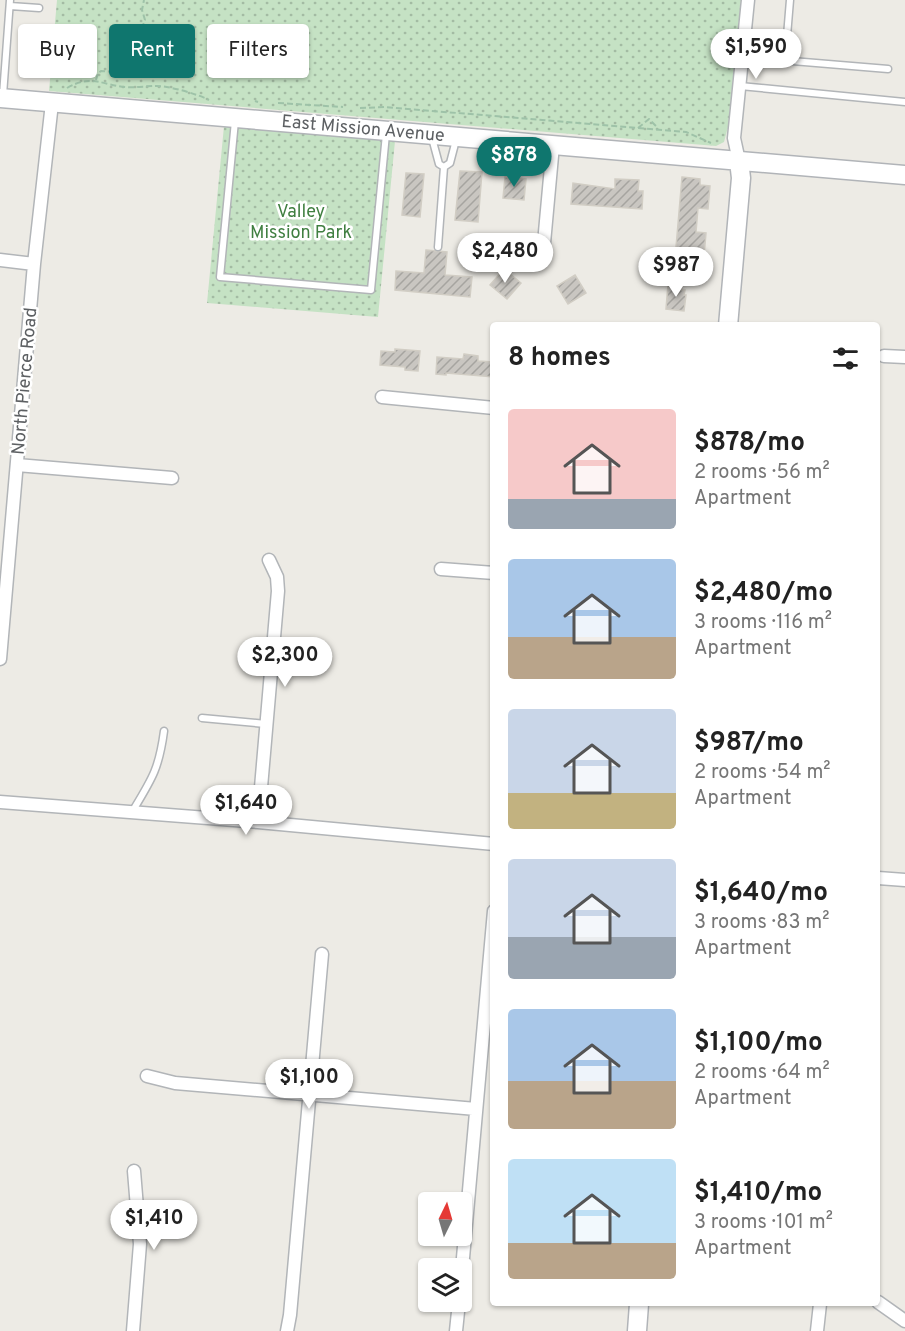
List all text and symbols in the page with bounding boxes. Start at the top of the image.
chip: Buy [18,24,97,78]
chip: Rent [109,24,195,78]
chip: Filters [207,24,309,78]
pin: $1,590 [707,29,805,80]
text: $1,590 [725,35,788,61]
street label: East Mission Avenue [280,111,445,148]
pin: $878 [478,137,550,188]
text: $878 [491,143,537,169]
park label: Valley Mission Park [250,201,352,245]
pin: $2,480 [456,233,554,284]
text: $2,480 [471,239,539,265]
pin: $987 [640,247,712,298]
text: $987 [652,253,700,279]
street label: North Pierce Road [8,306,43,456]
text: 8 homes [508,342,611,375]
icon: filters [829,342,862,375]
text: $878/mo [694,427,805,460]
icon: home [556,433,628,505]
text: 2 rooms · 56 m² [694,460,830,486]
text: Apartment [694,486,792,512]
text: $2,480/mo [694,577,833,610]
icon: home [556,583,628,655]
text: 3 rooms · 116 m² [694,610,832,636]
text: Apartment [694,636,792,662]
pin: $2,300 [236,637,334,688]
text: $2,300 [251,643,319,669]
text: $987/mo [694,727,804,760]
icon: home [556,733,628,805]
text: 2 rooms · 54 m² [694,760,831,786]
pin: $1,640 [197,785,295,836]
text: Apartment [694,786,792,812]
text: $1,640 [214,791,278,817]
text: $1,640/mo [694,877,828,910]
icon: home [556,883,628,955]
text: 3 rooms · 83 m² [694,910,829,936]
text: Apartment [694,936,792,962]
text: $1,100/mo [694,1027,823,1060]
icon: home [556,1033,628,1105]
pin: $1,100 [260,1059,358,1110]
text: 2 rooms · 64 m² [694,1060,830,1086]
text: $1,100 [279,1065,339,1091]
text: Apartment [694,1086,792,1112]
text: $1,410/mo [694,1177,822,1210]
icon: home [556,1183,628,1255]
north arrow [418,1192,472,1246]
map controls [418,1192,472,1312]
pin: $1,410 [105,1200,203,1251]
text: $1,410 [124,1206,184,1232]
text: 3 rooms · 101 m² [694,1210,833,1236]
text: Apartment [694,1236,792,1262]
button: layers [418,1258,472,1312]

